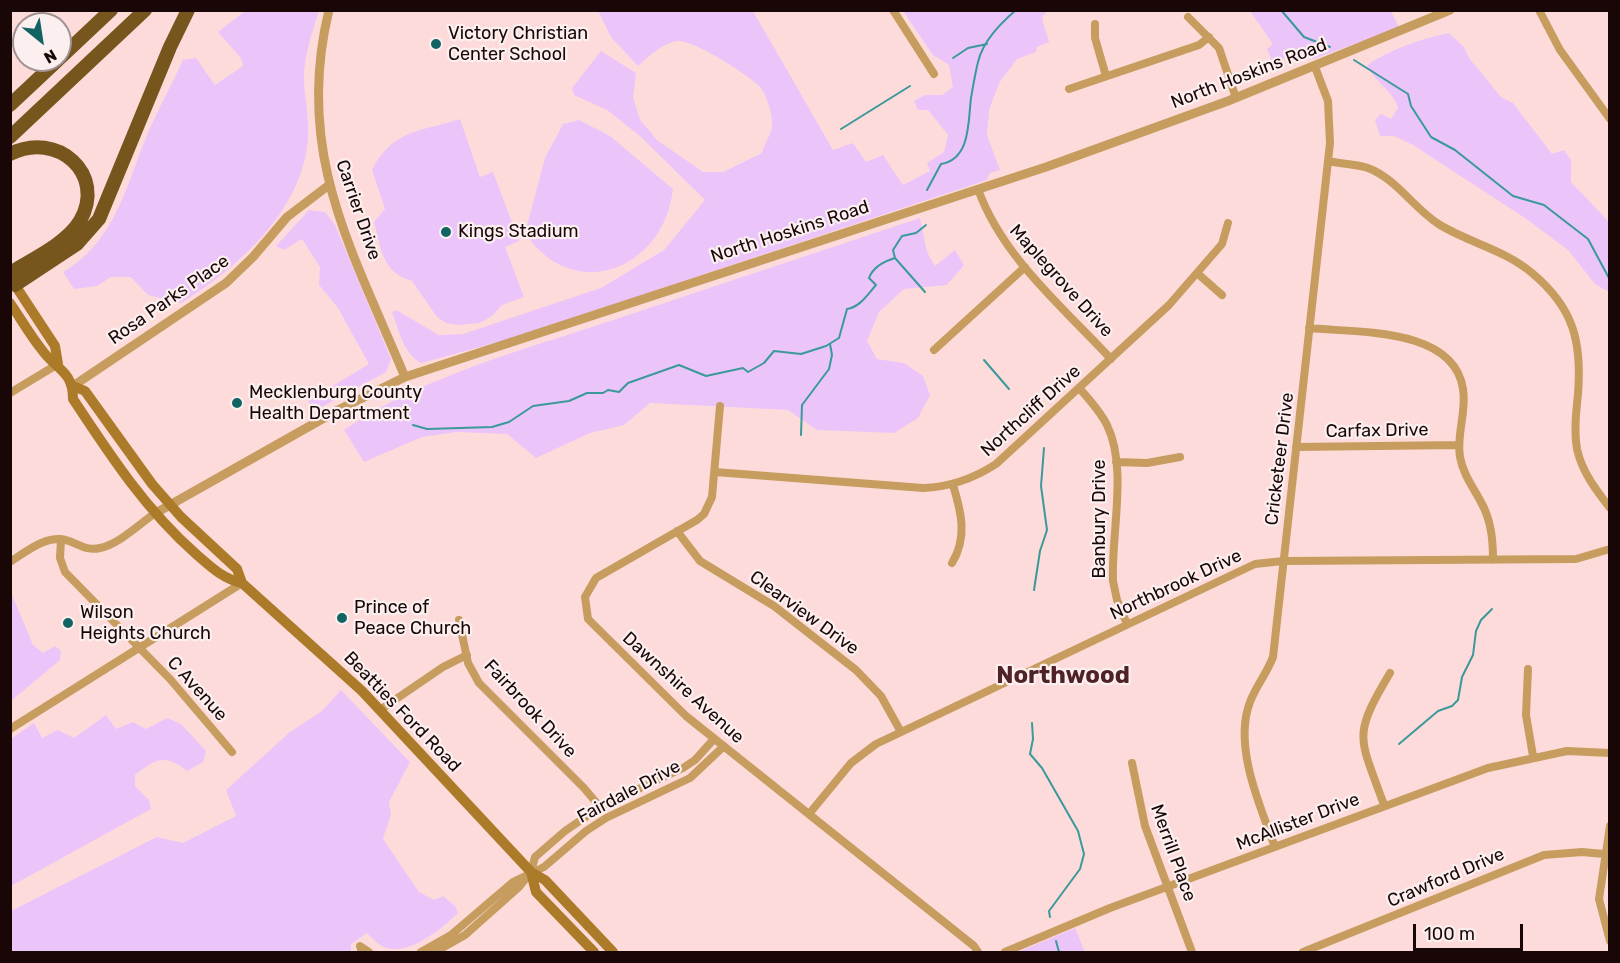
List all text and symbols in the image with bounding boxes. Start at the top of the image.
north arrow [12,12,72,72]
place label: Victory Christian Center School [448,23,588,66]
street label: North Hoskins Road [1168,34,1330,114]
marker: Victory Christian Center School [429,37,443,51]
text: N [41,45,60,67]
street label: Carrier Drive [331,157,385,263]
street label: North Hoskins Road [708,196,872,268]
street label: Maplegrove Drive [1005,220,1117,342]
place label: Kings Stadium [458,221,578,243]
marker: Kings Stadium [439,225,453,239]
street label: Rosa Parks Place [105,250,233,350]
street label: Northcliff Drive [977,361,1085,461]
place label: Mecklenburg County Health Department [249,382,422,424]
street label: Cricketeer Drive [1261,391,1299,527]
marker: Mecklenburg County Health Department [230,396,244,410]
street label: Carfax Drive [1325,419,1429,443]
street label: Banbury Drive [1089,460,1111,578]
street label: Northbrook Drive [1107,545,1245,625]
street label: Clearview Drive [745,566,863,660]
place label: Prince of Peace Church [354,597,471,640]
place label: Wilson Heights Church [80,602,211,644]
marker: Prince of Peace Church [335,611,349,625]
marker: Wilson Heights Church [61,616,75,630]
street label: Dawnshire Avenue [618,628,748,748]
street label: Beatties Ford Road [339,647,465,777]
street label: C Avenue [162,652,232,726]
street label: Fairbrook Drive [479,655,581,763]
district label: Northwood [996,662,1130,690]
street label: Fairdale Drive [574,756,684,828]
street label: McAllister Drive [1233,789,1363,855]
street label: Merrill Place [1146,802,1200,904]
street label: Crawford Drive [1384,844,1508,912]
scale bar [1416,912,1526,950]
text: 100 m [1424,923,1475,945]

